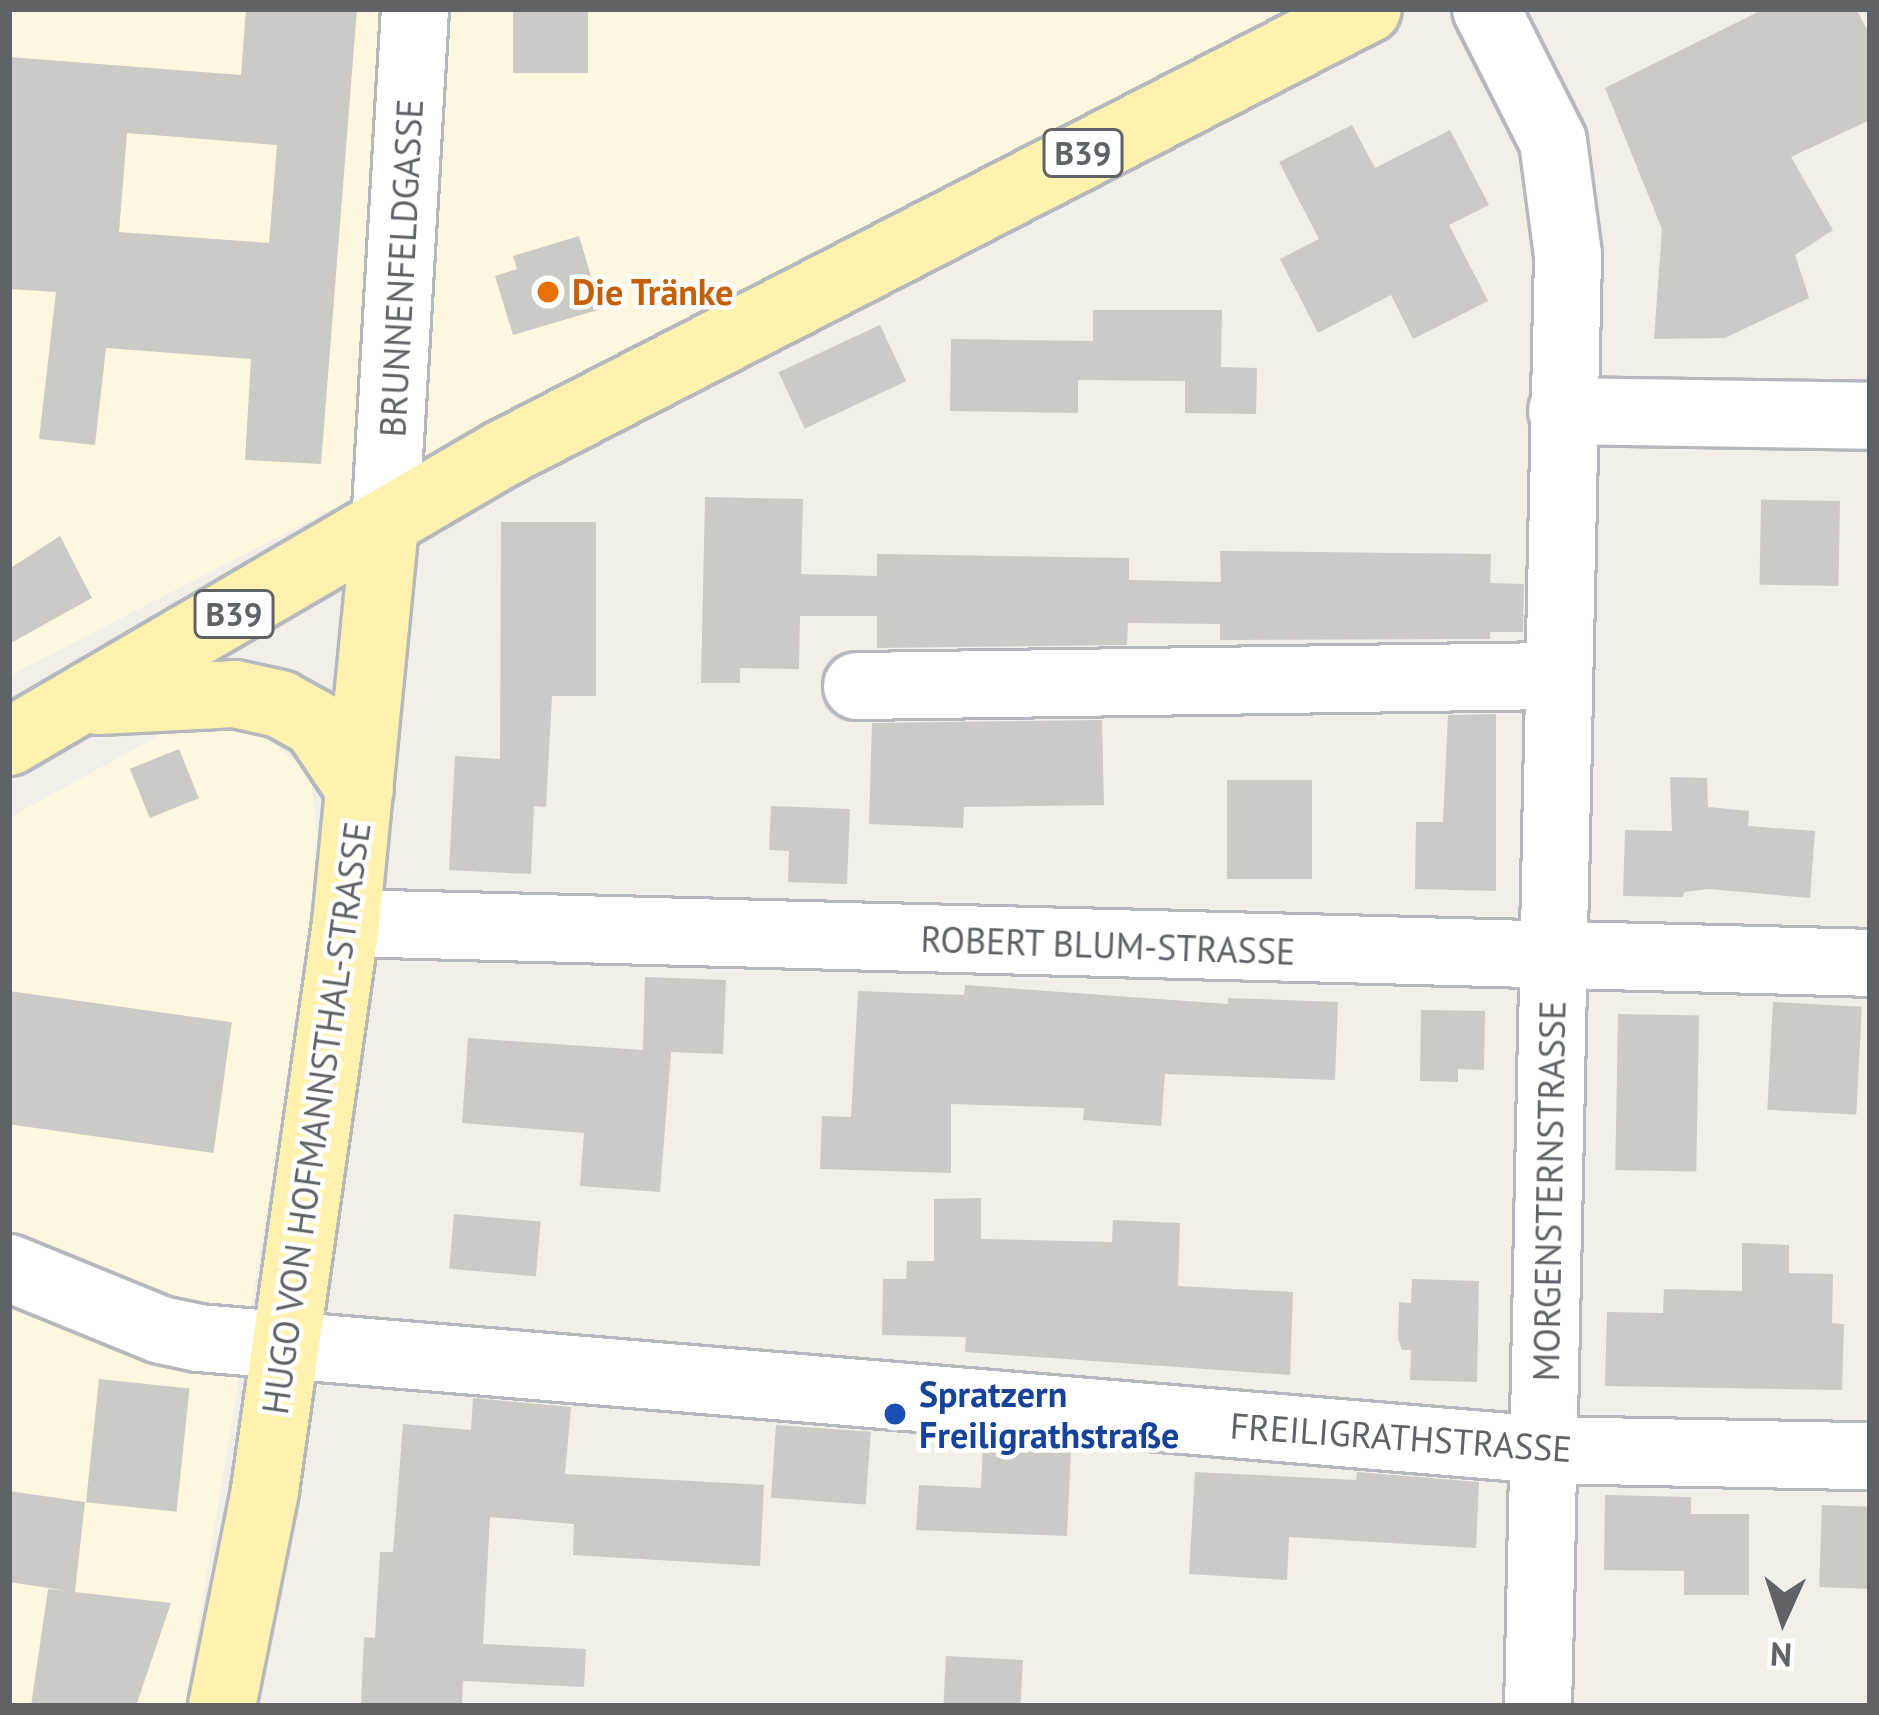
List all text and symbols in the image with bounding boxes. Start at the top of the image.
street label: BRUNNENFELDGASSE [371,98,431,438]
road number: B39 [1041,126,1125,180]
place label: Die Tränke [572,270,735,314]
marker: Die Tränke [535,279,561,305]
road number: B39 [192,587,276,641]
street label: HUGO VON HOFMANNSTHAL-STRASSE [253,819,379,1417]
street label: ROBERT BLUM-STRASSE [919,917,1297,973]
street label: MORGENSTERNSTRASSE [1524,1000,1574,1382]
place label: Spratzern Freiligrathstraße [919,1371,1179,1456]
marker: Spratzern Freiligrathstraße [882,1401,908,1427]
street label: FREILIGRATHSTRASSE [1229,1404,1573,1470]
north arrow [1723,1559,1843,1679]
text: N [1769,1633,1793,1677]

